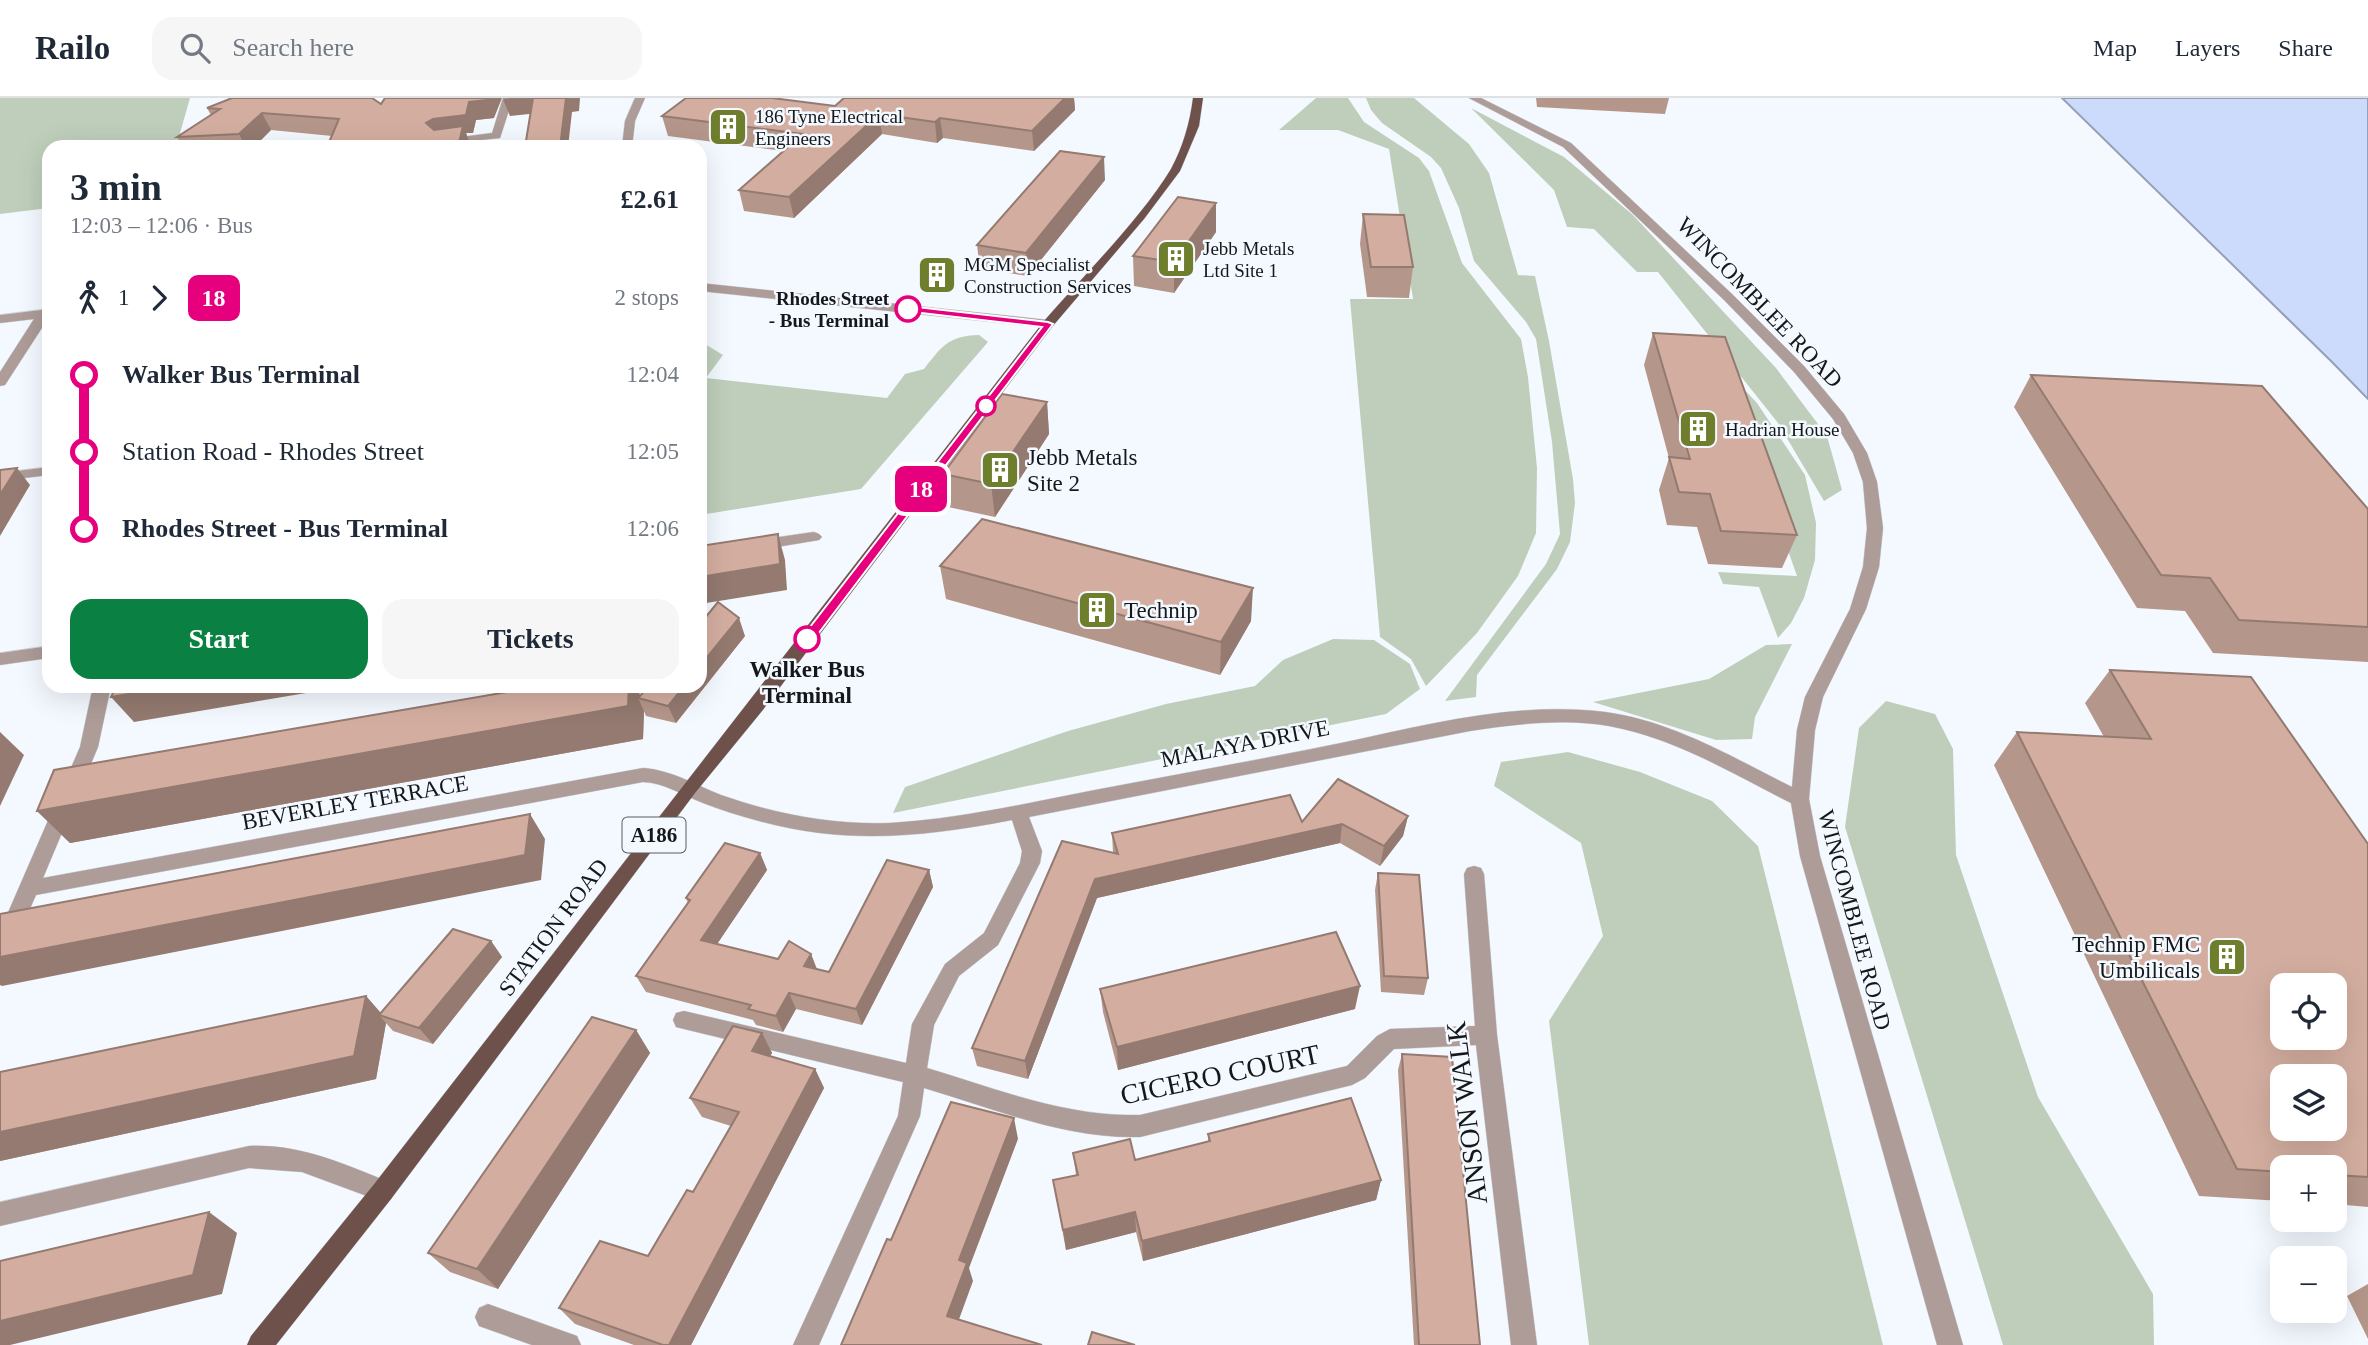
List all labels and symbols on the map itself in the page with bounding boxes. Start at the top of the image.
building icon: 186 Tyne Electrical Engineers [707,106,749,148]
place label: 186 Tyne Electrical Engineers [755,106,903,149]
street label: WINCOMBLEE ROAD [1672,212,1847,393]
building icon: Jebb Metals Ltd Site 1 [1155,238,1197,280]
place label: Jebb Metals Ltd Site 1 [1203,238,1294,281]
building icon: MGM Specialist Construction Services [916,254,958,296]
place label: MGM Specialist Construction Services [964,254,1131,297]
place label: Rhodes Street - Bus Terminal [769,288,890,331]
marker: Rhodes Street - Bus Terminal [895,296,921,322]
unlabelled marker [976,396,996,416]
building icon: Hadrian House [1677,408,1719,450]
place label: Hadrian House [1725,419,1840,440]
place label: Jebb Metals Site 2 [1027,445,1138,496]
building icon: Jebb Metals Site 2 [979,449,1021,491]
line badge: 18 [890,466,953,512]
building icon: Technip [1076,589,1118,631]
place label: Technip [1124,598,1198,623]
marker: Walker Bus Terminal [794,626,820,652]
place label: Walker Bus Terminal [749,657,865,708]
street label: MALAYA DRIVE [1159,715,1331,772]
street label: BEVERLEY TERRACE [240,770,470,835]
street label: WINCOMBLEE ROAD [1813,807,1896,1033]
road number: A186 [622,818,686,852]
street label: STATION ROAD [494,854,613,1001]
place label: Technip FMC Umbilicals [2072,932,2200,983]
building icon: Technip FMC Umbilicals [2206,936,2248,978]
street label: ANSON WALK [1440,1020,1493,1206]
street label: CICERO COURT [1118,1038,1323,1111]

